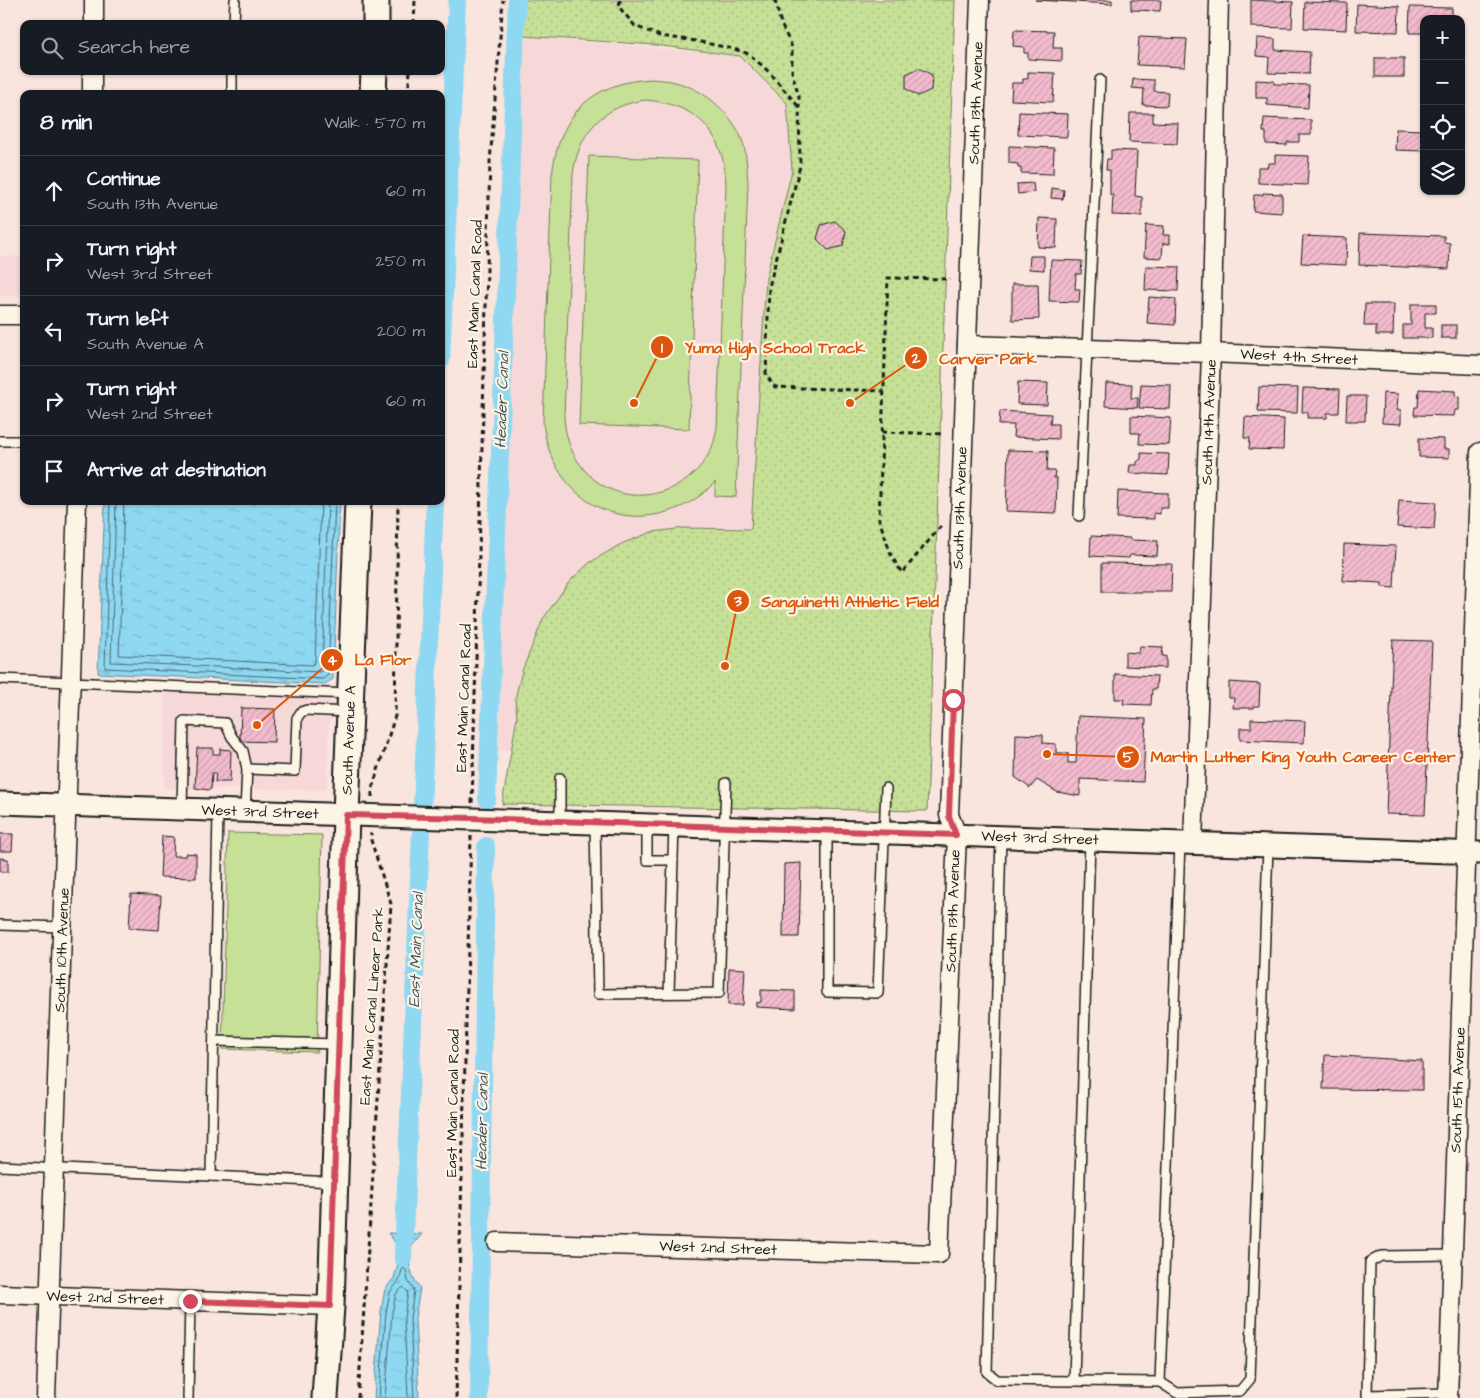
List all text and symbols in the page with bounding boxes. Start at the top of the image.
map controls [1420,15,1465,195]
button: + [1420,15,1465,60]
search box [20,20,445,75]
icon: search [38,34,66,62]
text: Search here [78,34,190,61]
street label: South 13th Avenue [963,41,989,165]
button: − [1420,60,1465,105]
button: locate [1420,105,1465,150]
text: 8 min [40,108,92,137]
text: Walk · 570 m [324,112,425,134]
button: layers [1420,150,1465,195]
text: Continue [87,166,161,193]
icon: ahead [40,177,68,205]
text: 60 m [386,180,425,202]
text: South 13th Avenue [87,193,218,215]
street label: East Main Canal Road [462,219,488,368]
text: Turn right [87,236,176,263]
icon: right [40,247,68,275]
text: 250 m [376,250,425,272]
text: West 3rd Street [87,263,213,285]
text: Turn left [87,306,168,333]
icon: left [40,317,68,345]
text: 200 m [377,320,425,342]
callout: Yuma High School Track [650,332,875,363]
text: South Avenue A [87,333,204,355]
text: Yuma High School Track [685,337,865,361]
text: 1 [661,338,663,359]
callout: Carver Park [904,343,1046,374]
street label: West 4th Street [1240,343,1358,371]
text: 2 [911,348,921,369]
text: Carver Park [939,348,1037,370]
water label: Header Canal [489,349,515,449]
street label: South 14th Avenue [1196,359,1222,485]
text: Turn right [87,376,176,403]
icon: right [40,387,68,415]
text: 60 m [386,390,425,412]
text: West 2nd Street [87,403,213,425]
street label: South 13th Avenue [947,446,973,570]
icon: arrive [40,457,68,485]
text: Arrive at destination [87,457,266,484]
callout: Sanguinetti Athletic Field [726,586,949,617]
text: 3 [733,591,742,612]
text: Sanguinetti Athletic Field [760,591,940,615]
street label: East Main Canal Road [451,623,477,772]
callout: La Flor [320,644,422,675]
text: La Flor [354,649,412,671]
text: 4 [327,650,338,671]
street label: South Avenue A [337,685,361,795]
route start [942,689,965,712]
callout: Martin Luther King Youth Career Center [1115,741,1465,772]
text: Martin Luther King Youth Career Center [1151,746,1456,770]
text: 5 [1123,747,1134,768]
street label: West 3rd Street [201,799,319,825]
street label: West 3rd Street [981,825,1099,851]
street label: South 13th Avenue [940,849,966,973]
street label: South 10th Avenue [49,887,75,1013]
water label: East Main Canal [403,890,429,1008]
street label: East Main Canal Linear Park [355,906,389,1106]
street label: South 15th Avenue [1445,1027,1471,1153]
street label: East Main Canal Road [441,1028,465,1177]
water label: Header Canal [470,1071,494,1171]
street label: West 2nd Street [659,1235,777,1261]
street label: West 2nd Street [46,1285,164,1311]
route end [179,1290,202,1313]

